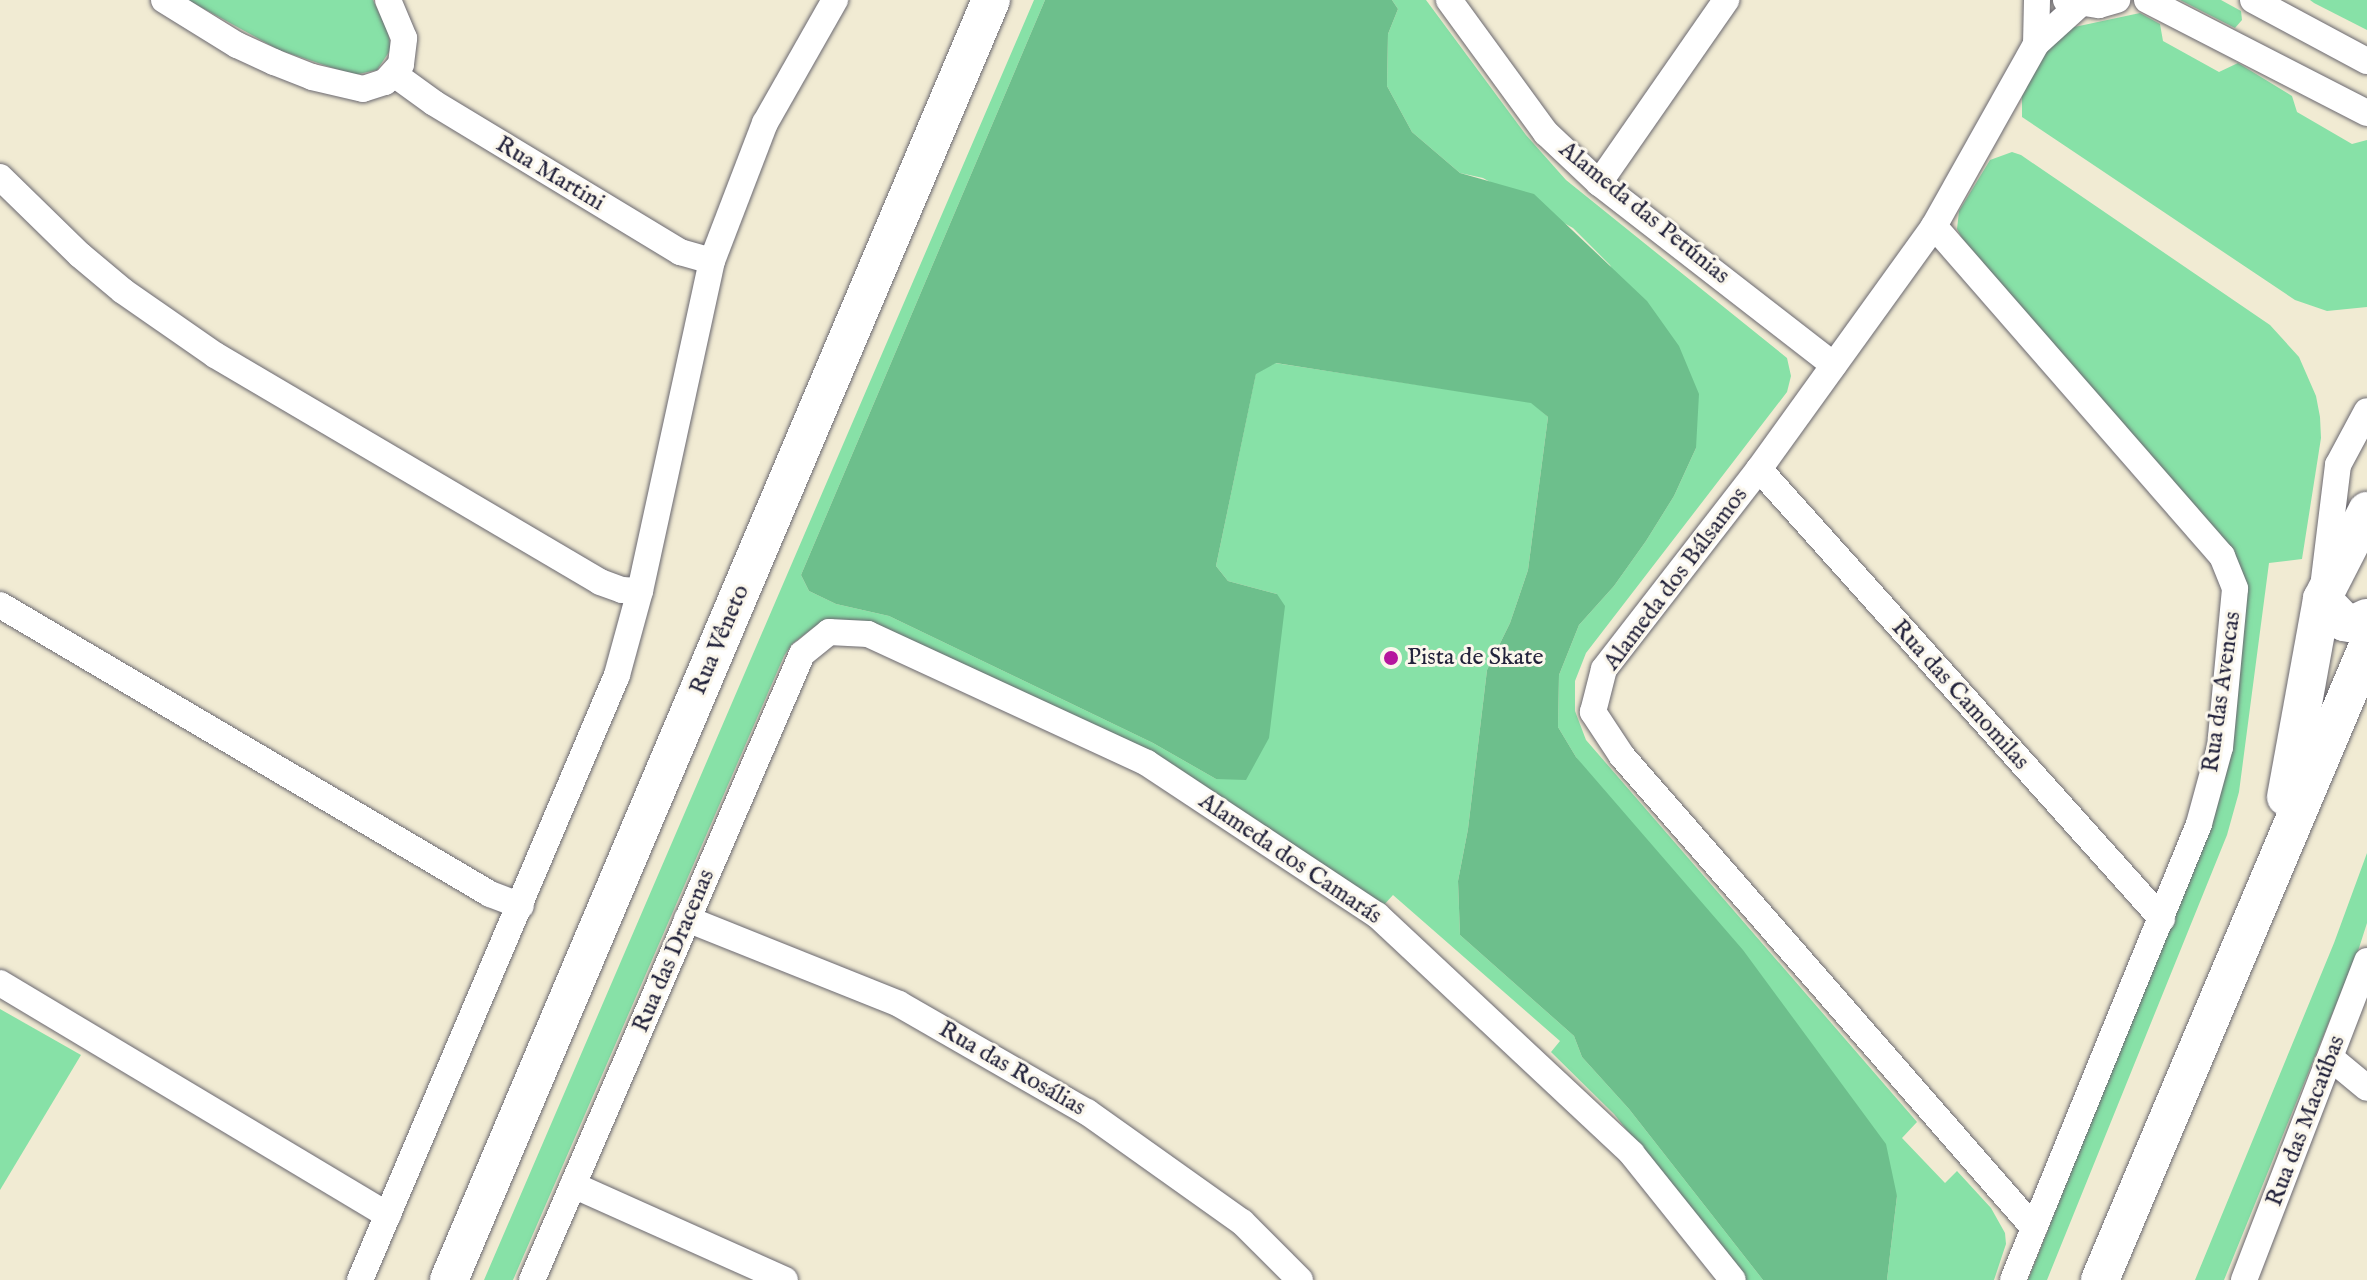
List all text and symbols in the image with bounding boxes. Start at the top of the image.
street label: Rua Martini [490,130,610,218]
street label: Alameda das Petúnias [1553,135,1735,291]
street label: Alameda dos Bálsamos [1598,482,1754,676]
street label: Rua Vêneto [684,581,756,699]
street label: Rua das Avencas [2196,610,2248,774]
street label: Rua das Camomilas [1885,614,2035,776]
place label: Pista de Skate [1407,644,1543,672]
marker: Pista de Skate [1382,649,1400,667]
street label: Alameda dos Camarás [1193,787,1387,931]
street label: Rua das Dracenas [627,865,721,1037]
street label: Rua das Rosálias [933,1015,1091,1123]
street label: Rua das Macaúbas [2260,1031,2352,1211]

